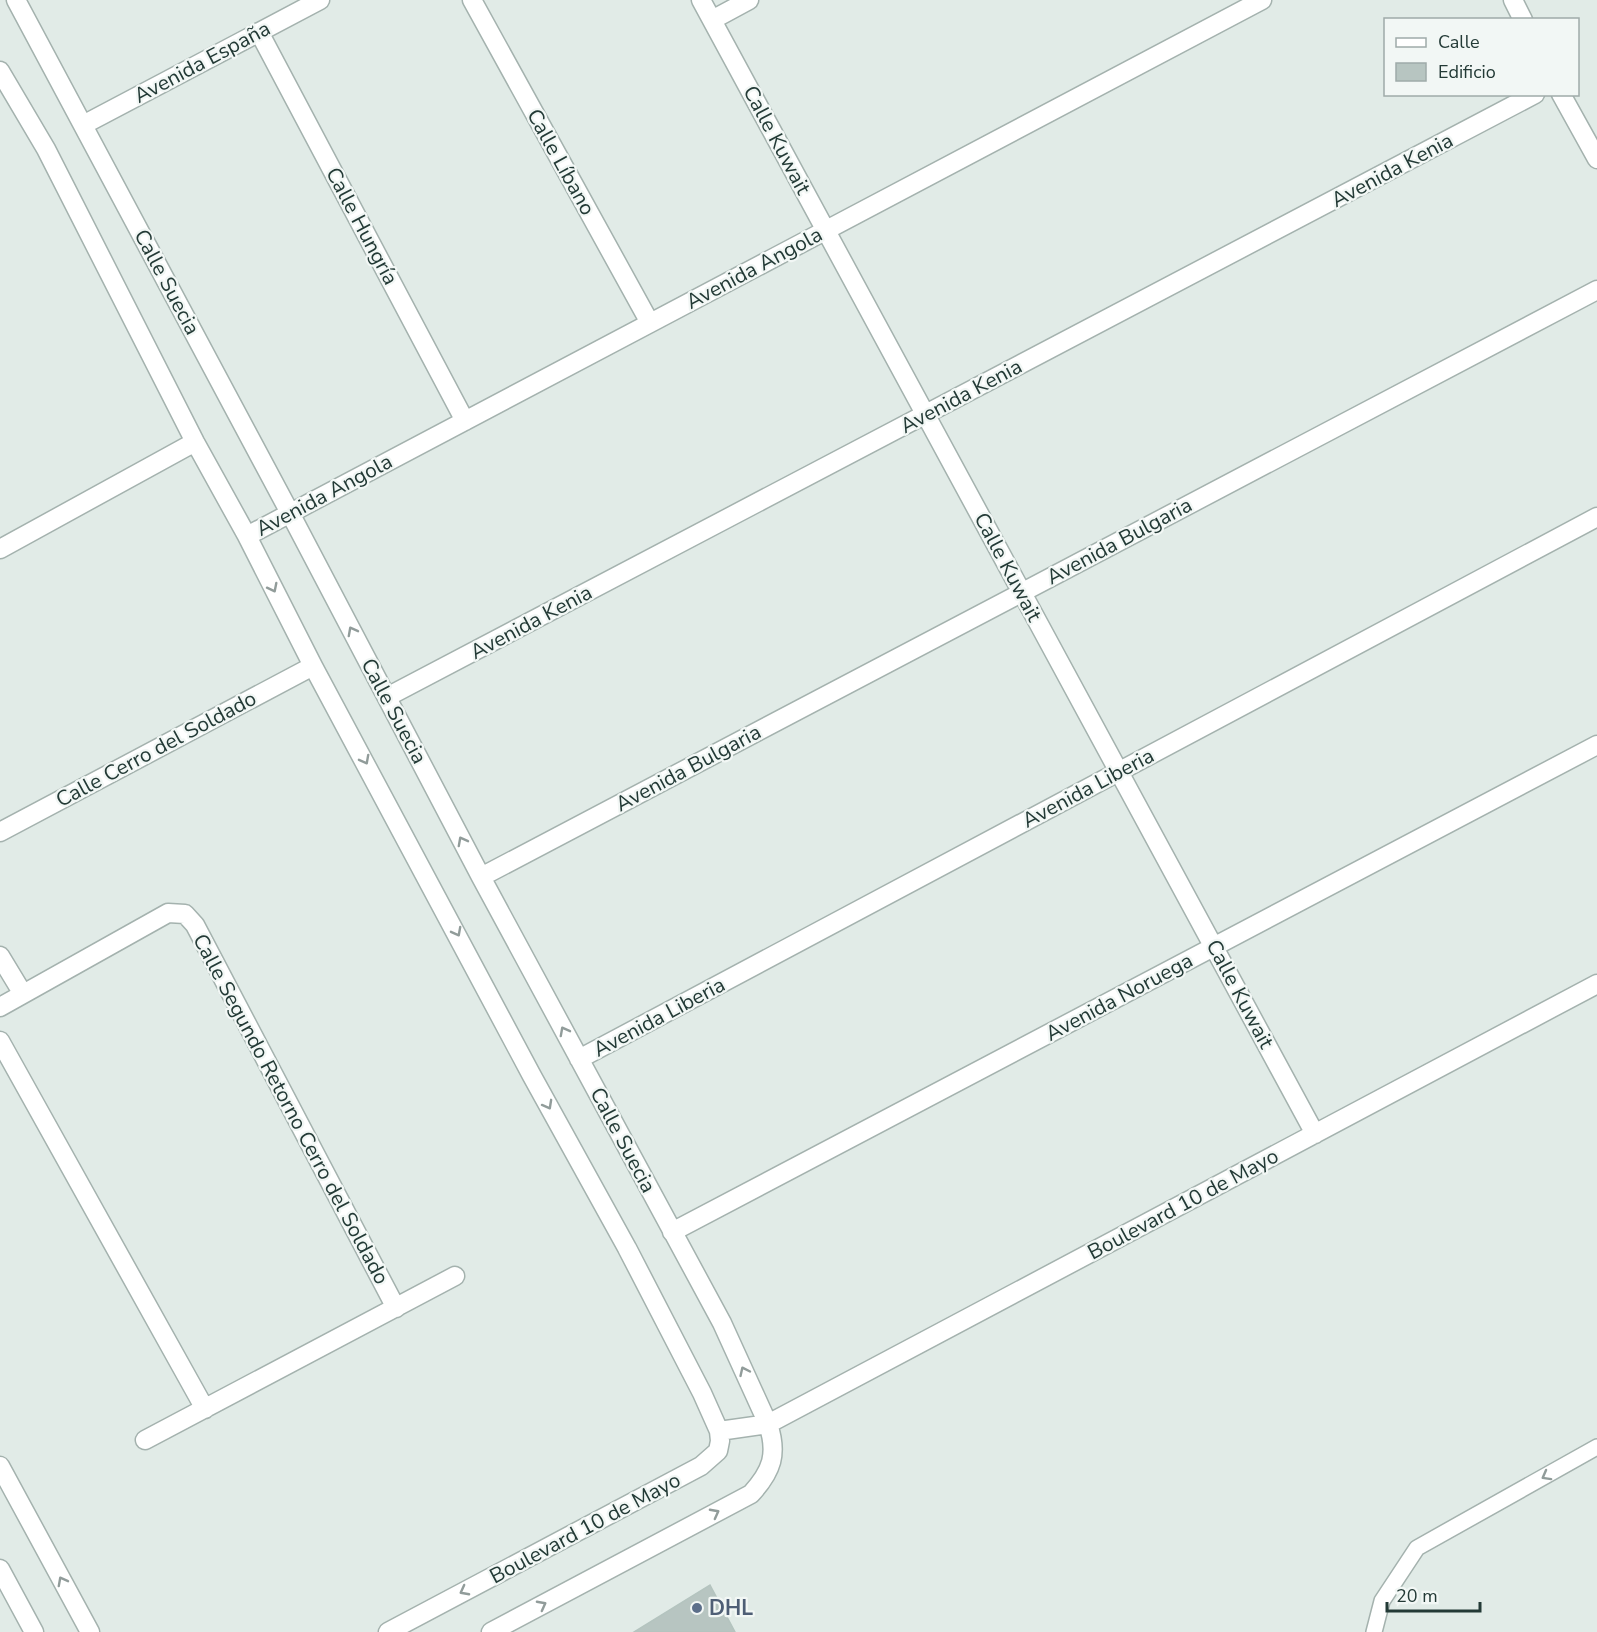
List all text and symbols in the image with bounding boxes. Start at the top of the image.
street label: Avenida España [129,14,275,110]
legend [1384,18,1579,96]
text: Calle [1438,30,1480,54]
text: Edificio [1438,60,1496,84]
street label: Calle Kuwait [737,81,818,200]
street label: Calle Líbano [520,104,602,220]
street label: Avenida Kenia [1326,126,1458,214]
street label: Calle Hungría [319,162,405,290]
street label: Avenida Angola [681,220,827,316]
street label: Calle Suecia [128,224,206,340]
street label: Avenida Kenia [895,352,1027,440]
street label: Avenida Angola [251,447,397,543]
street label: Avenida Bulgaria [1041,491,1197,591]
street label: Calle Kuwait [968,508,1049,627]
street label: Avenida Kenia [465,578,597,666]
one-way arrow [266,582,277,592]
one-way arrow [348,627,359,637]
street label: Calle Suecia [355,653,433,769]
street label: Calle Cerro del Soldado [51,684,261,814]
street label: Avenida Bulgaria [610,718,766,818]
street label: Avenida Liberia [1017,742,1159,834]
one-way arrow [358,754,369,765]
one-way arrow [458,837,469,847]
one-way arrow [450,926,461,937]
street label: Calle Segundo Retorno Cerro del Soldado [186,929,396,1289]
street label: Calle Kuwait [1200,935,1281,1054]
street label: Avenida Noruega [1040,946,1198,1048]
street label: Avenida Liberia [588,971,730,1063]
one-way arrow [560,1027,571,1038]
street label: Calle Suecia [584,1082,662,1198]
one-way arrow [541,1098,552,1109]
street label: Boulevard 10 de Mayo [1083,1142,1283,1266]
one-way arrow [739,1366,751,1377]
street label: Boulevard 10 de Mayo [485,1466,685,1590]
one-way arrow [1542,1468,1552,1480]
one-way arrow [708,1509,719,1520]
scale bar [1387,1575,1480,1613]
one-way arrow [58,1576,69,1587]
one-way arrow [460,1584,471,1595]
text: 20 m [1396,1584,1438,1608]
place label: DHL [709,1594,753,1622]
one-way arrow [536,1601,547,1612]
marker: DHL [690,1601,704,1615]

